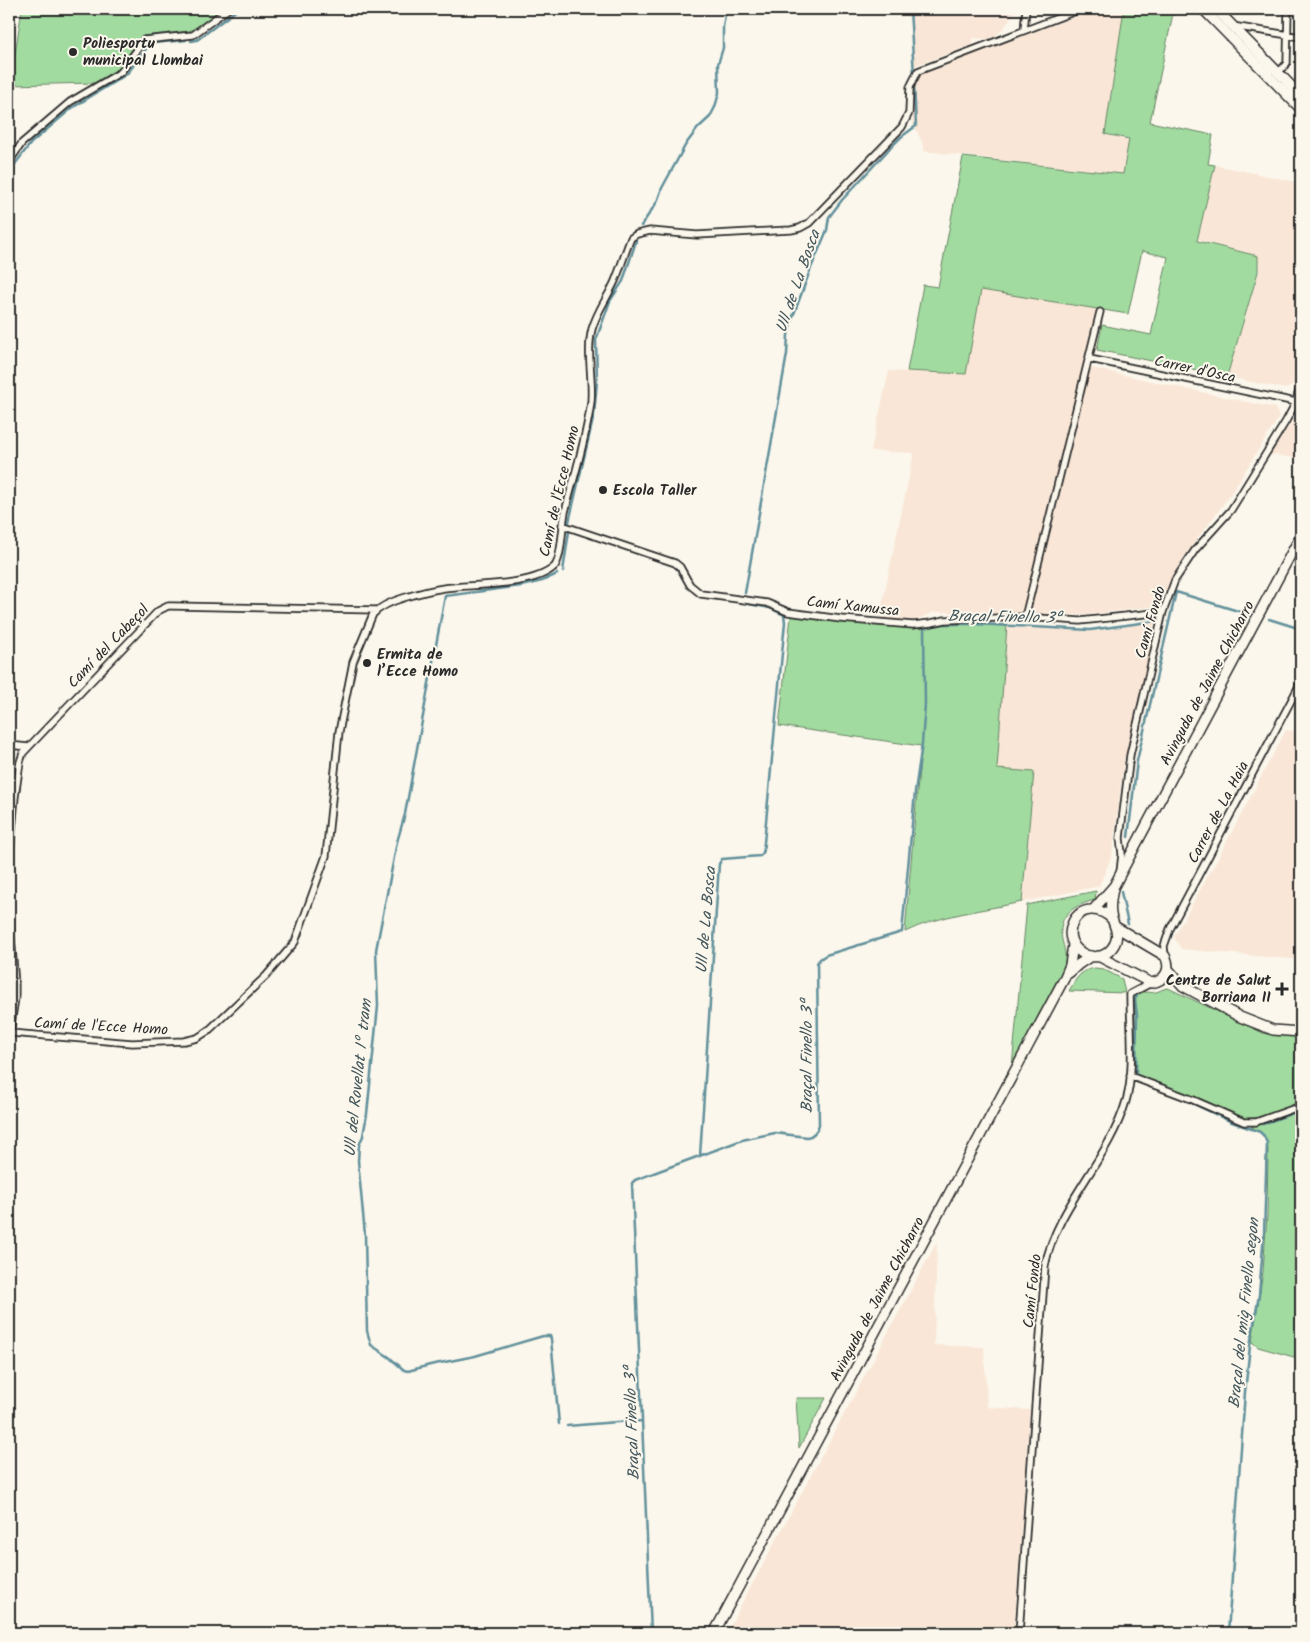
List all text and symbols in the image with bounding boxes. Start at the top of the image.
place label: Poliesportu municipal Llombai [83,32,204,73]
marker: Poliesportu municipal Llombai [67,46,79,58]
water label: Ull de La Bosca [769,225,828,336]
street label: Carrer d'Osca [1152,350,1238,390]
street label: Camí de l'Ecce Homo [533,423,587,559]
place label: Escola Taller [613,479,697,503]
marker: Escola Taller [597,484,609,496]
street label: Camí Fondo [1129,583,1173,661]
street label: Camí Xamussa [805,590,900,624]
street label: Avinguda de Jaime Chicharro [1154,597,1262,770]
street label: Camí del Cabeçol [62,599,156,694]
water label: Braçal Finello 3ª [948,604,1065,631]
place label: Ermita de l’Ecce Homo [377,643,458,684]
marker: Ermita de l’Ecce Homo [361,657,373,669]
street label: Carrer de La Haia [1182,757,1256,868]
water label: Ull de La Bosca [689,864,724,975]
place label: Centre de Salut Borriana II [1166,969,1271,1010]
marker: Centre de Salut Borriana II [1275,982,1289,996]
water label: Ull del Rovellat 1º tram [338,997,379,1158]
water label: Braçal Finello 3ª [795,997,820,1113]
street label: Camí de l'Ecce Homo [33,1012,169,1043]
street label: Avinguda de Jaime Chicharro [824,1213,932,1386]
water label: Braçal del mig Finello segon [1222,1215,1267,1409]
street label: Camí Fondo [1017,1253,1049,1329]
water label: Braçal Finello 3ª [618,1363,647,1480]

